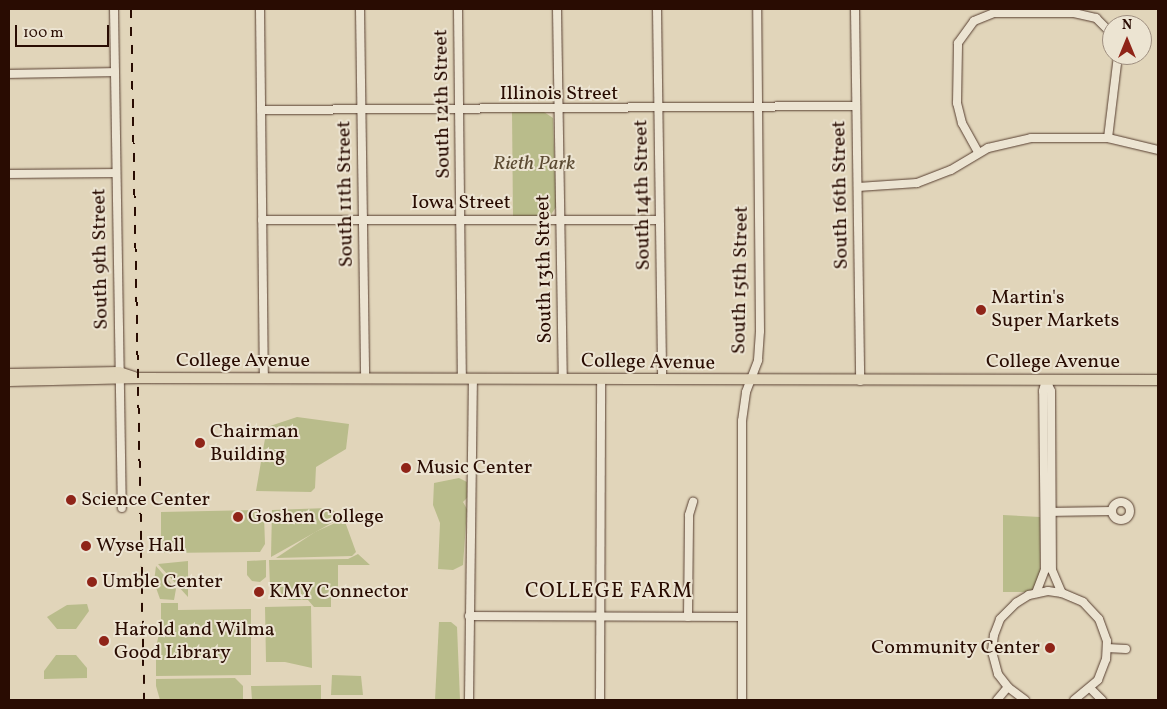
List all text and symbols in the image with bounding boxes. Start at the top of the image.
scale bar [18,15,111,47]
north arrow [1102,15,1152,65]
text: N [1122,16,1132,35]
text: 100 m [23,23,63,44]
street label: South 12th Street [430,29,456,179]
street label: Illinois Street [500,82,618,106]
street label: South 14th Street [630,119,656,271]
street label: South 11th Street [333,120,359,268]
street label: South 16th Street [828,120,854,270]
park label: Rieth Park [493,152,575,176]
street label: South 9th Street [88,188,114,330]
street label: Iowa Street [411,191,511,215]
street label: South 13th Street [532,194,558,344]
street label: South 15th Street [728,205,754,355]
place label: Martin's Super Markets [991,286,1119,333]
marker: Martin's Super Markets [975,304,987,316]
street label: College Avenue [176,349,310,373]
street label: College Avenue [581,350,715,376]
street label: College Avenue [986,350,1120,374]
place label: Chairman Building [210,420,299,467]
marker: Chairman Building [194,437,206,449]
place label: Music Center [416,456,532,480]
marker: Music Center [400,462,412,474]
place label: Science Center [81,488,210,512]
marker: Science Center [65,494,77,506]
place label: Goshen College [248,505,384,529]
marker: Goshen College [232,511,244,523]
place label: Wyse Hall [96,534,185,558]
marker: Wyse Hall [80,540,92,552]
place label: Umble Center [102,570,223,594]
marker: Umble Center [86,576,98,588]
district label: COLLEGE FARM [523,579,695,605]
place label: KMY Connector [269,580,409,604]
marker: KMY Connector [253,586,265,598]
place label: Harold and Wilma Good Library [114,618,275,665]
marker: Harold and Wilma Good Library [98,635,110,647]
place label: Community Center [871,636,1040,660]
marker: Community Center [1044,642,1056,654]

